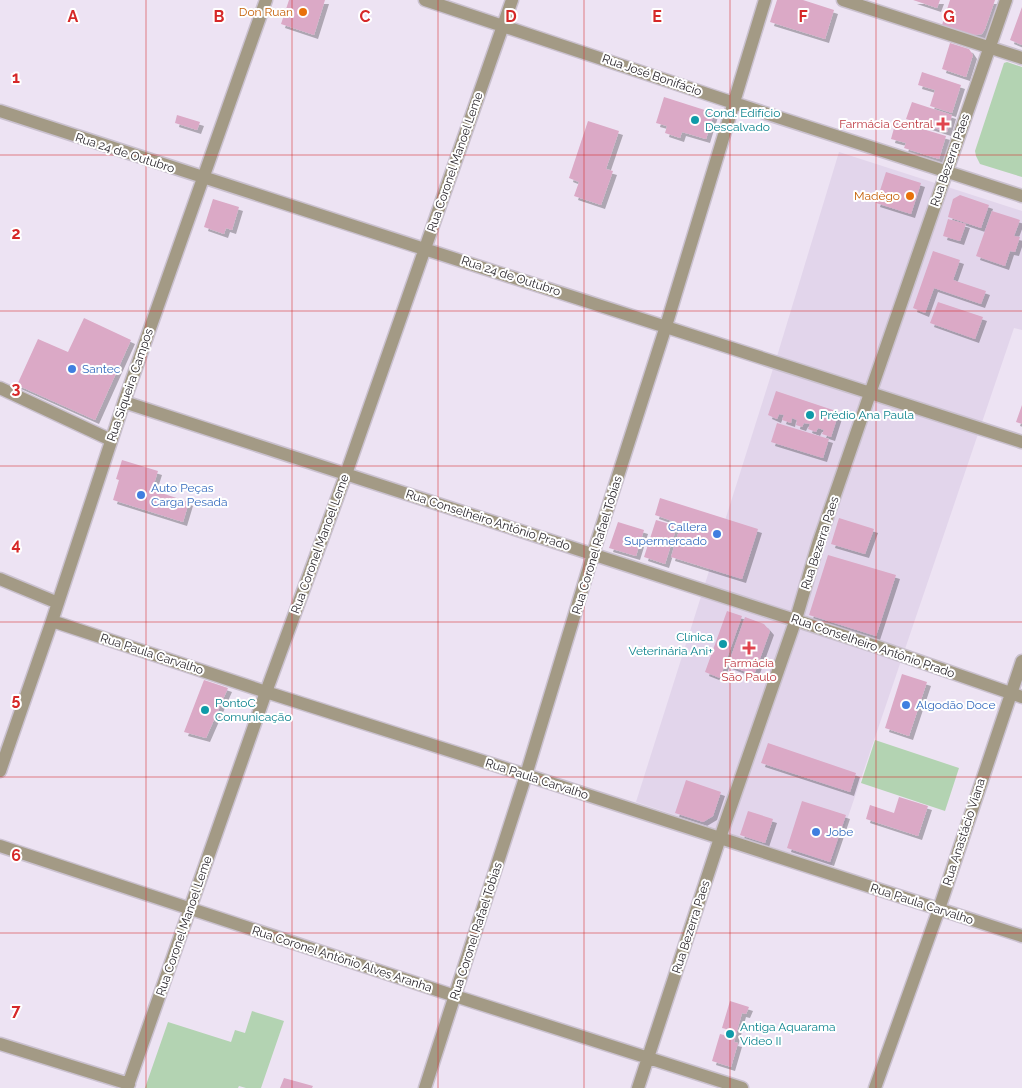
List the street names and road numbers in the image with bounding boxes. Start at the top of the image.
street label: Rua José Bonifácio [600,51,704,99]
street label: Rua Coronel Manoel Leme [424,90,486,234]
street label: Rua Bezerra Paes [928,112,972,208]
street label: Rua 24 de Outubro [73,130,177,176]
street label: Rua 24 de Outubro [459,253,563,299]
street label: Rua Siqueira Campos [104,327,156,443]
street label: Rua Coronel Manoel Leme [288,472,352,616]
street label: Rua Coronel Rafael Tobias [569,474,625,616]
street label: Rua Conselheiro Antônio Prado [404,487,572,553]
street label: Rua Bezerra Paes [798,495,842,591]
street label: Rua Conselheiro Antônio Prado [789,611,957,681]
street label: Rua Paula Carvalho [99,631,205,677]
street label: Rua Paula Carvalho [484,756,590,802]
street label: Rua Anastácio Viana [940,777,988,887]
street label: Rua Coronel Manoel Leme [153,854,215,998]
street label: Rua Coronel Rafael Tobias [447,860,505,1002]
street label: Rua Bezerra Paes [669,879,713,975]
street label: Rua Paula Carvalho [869,881,975,927]
street label: Rua Coronel Antônio Alves Aranha [250,923,434,995]

